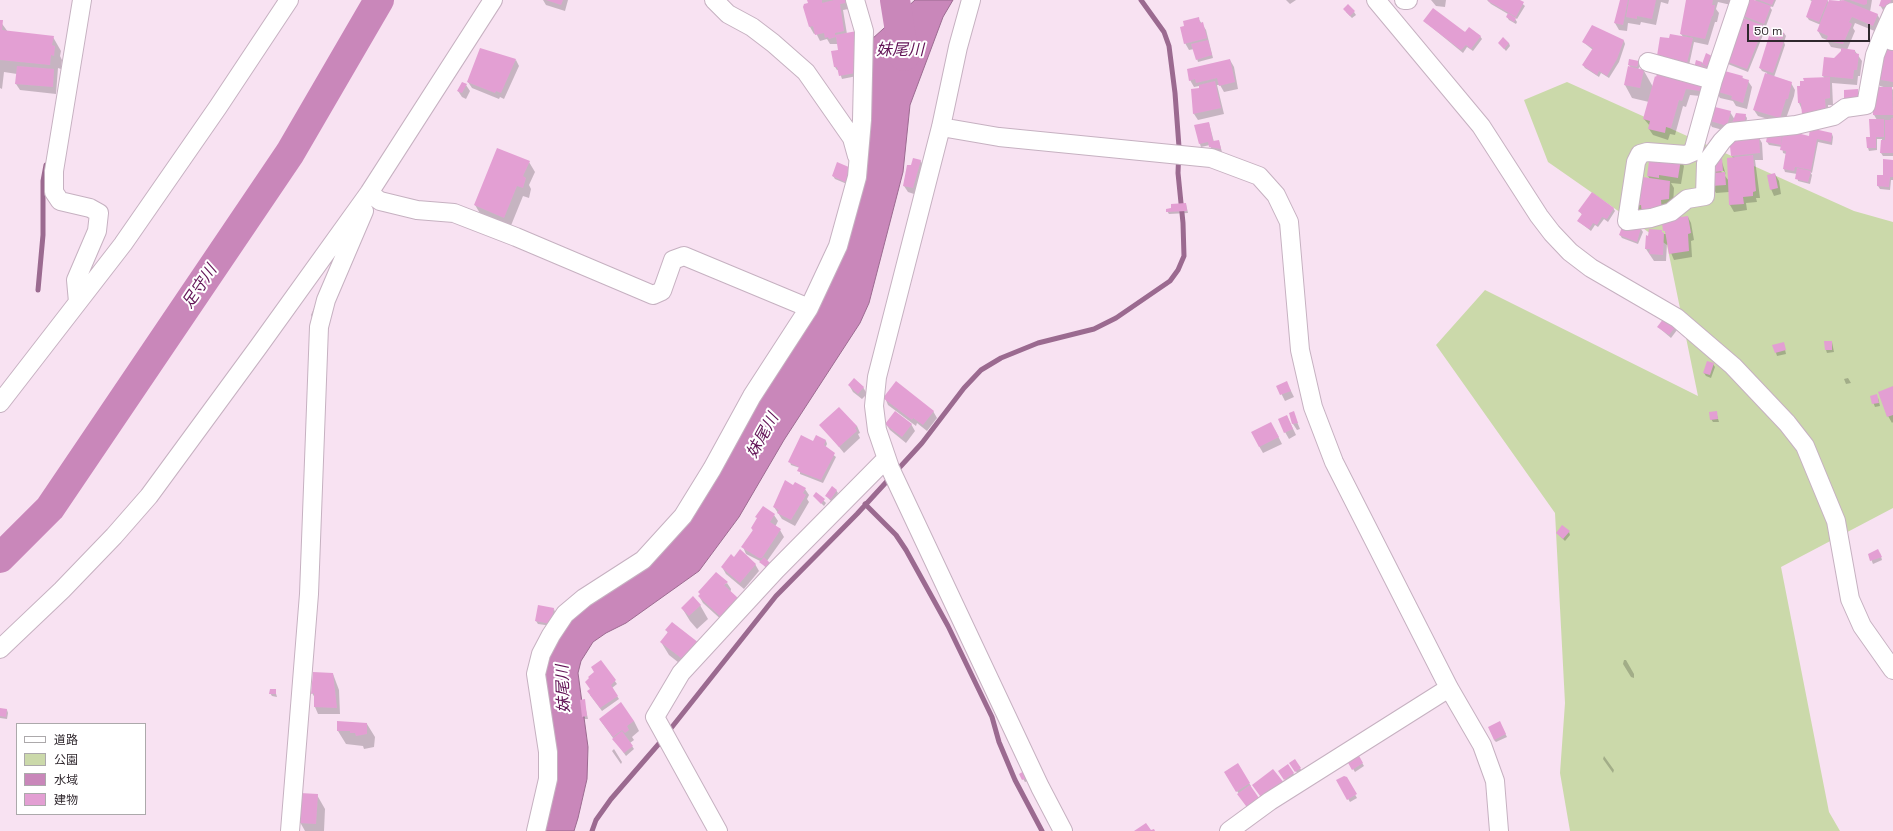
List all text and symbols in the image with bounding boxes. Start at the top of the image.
scale bar [1749,16,1872,42]
text: 50 m [1754,23,1782,39]
water label: 妹尾川 [876,41,924,61]
water label: 足守川 [179,262,221,312]
water label: 妹尾川 [743,410,783,462]
water label: 妹尾川 [554,665,574,713]
legend [16,723,146,815]
text: 道路 [54,732,78,748]
text: 公園 [54,752,78,768]
text: 水域 [54,772,78,788]
text: 建物 [54,792,78,808]

